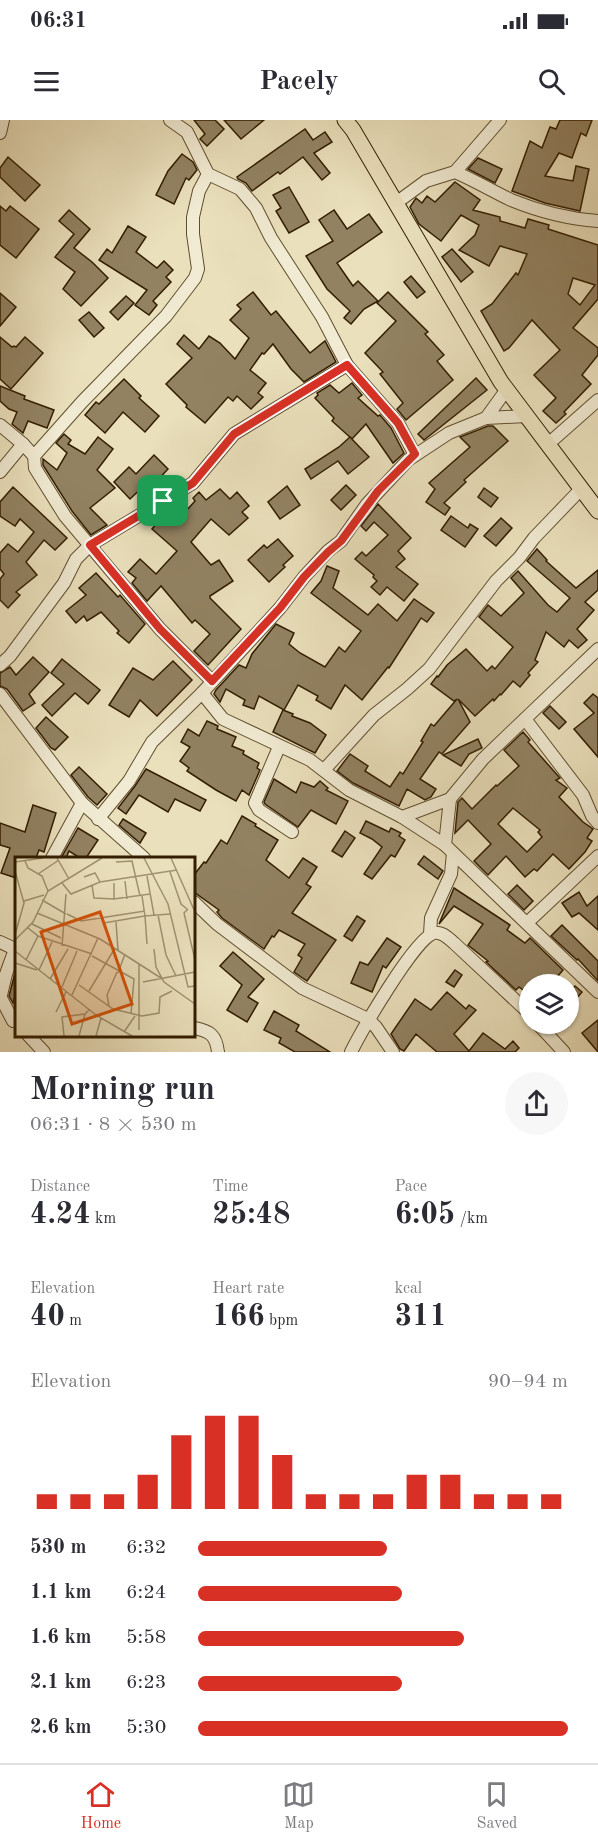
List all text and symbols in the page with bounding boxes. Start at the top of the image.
text: 06:31 [30,10,87,32]
icon: menu [30,65,63,98]
icon: search [535,65,568,98]
text: Pacely [259,68,339,95]
pin [137,475,188,526]
icon: arrive [146,484,179,517]
inset map [15,857,195,1037]
map controls [519,974,579,1034]
button: layers [519,974,579,1034]
button: share [505,1072,568,1135]
text: Morning run [30,1074,215,1107]
text: 06:31 · 8 × 530 m [30,1115,197,1135]
text: Distance [30,1179,90,1195]
text: Time [212,1179,248,1195]
text: Pace [395,1179,427,1195]
text: 4.24 [30,1200,91,1230]
text: 25:48 [212,1200,290,1230]
text: 6:05 [395,1200,455,1230]
text: km [91,1211,116,1227]
text: /km [455,1211,488,1227]
text: Elevation [30,1281,95,1297]
text: Heart rate [212,1281,284,1297]
text: kcal [395,1281,422,1297]
text: 40 [30,1302,65,1332]
text: 166 [212,1302,265,1332]
text: 311 [395,1302,447,1332]
text: m [65,1313,82,1329]
text: bpm [265,1313,298,1329]
text: Elevation [30,1372,111,1392]
text: 90–94 m [488,1372,568,1392]
text: 530 m [30,1538,86,1558]
text: 6:32 [126,1538,166,1558]
text: 1.1 km [30,1583,92,1603]
text: 6:24 [126,1583,166,1603]
text: 1.6 km [30,1628,92,1648]
text: 5:58 [126,1628,166,1648]
text: 2.1 km [30,1673,92,1693]
text: 6:23 [126,1673,166,1693]
text: 2.6 km [30,1718,92,1738]
text: 5:30 [126,1718,166,1738]
tab: Home [81,1778,121,1834]
tab: Map [282,1778,315,1834]
tab: Saved [477,1778,517,1834]

